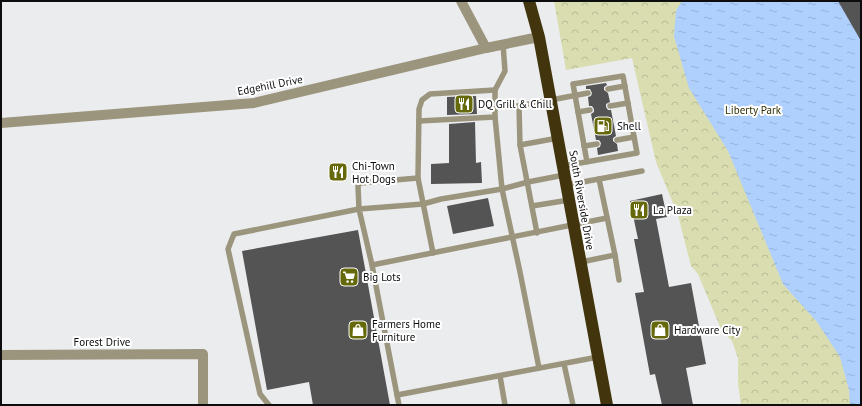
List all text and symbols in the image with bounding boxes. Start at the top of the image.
street label: Edgehill Drive [236,72,304,98]
restaurant icon: DQ Grill & Chill [453,93,475,115]
place label: DQ Grill & Chill [478,97,553,111]
park label: Liberty Park [725,103,782,117]
fuel station icon: Shell [592,115,614,137]
place label: Shell [617,119,642,133]
street label: South Riverside Drive [566,149,598,251]
place label: Chi-Town Hot Dogs [352,159,396,186]
restaurant icon: Chi-Town Hot Dogs [327,161,349,183]
restaurant icon: La Plaza [628,199,650,221]
place label: La Plaza [653,203,692,217]
supermarket icon: Big Lots [338,266,360,288]
place label: Big Lots [363,270,401,284]
place label: Farmers Home Furniture [372,317,441,344]
shop icon: Farmers Home Furniture [347,319,369,341]
shop icon: Hardware City [649,319,671,341]
place label: Hardware City [674,323,741,337]
street label: Forest Drive [74,335,131,349]

